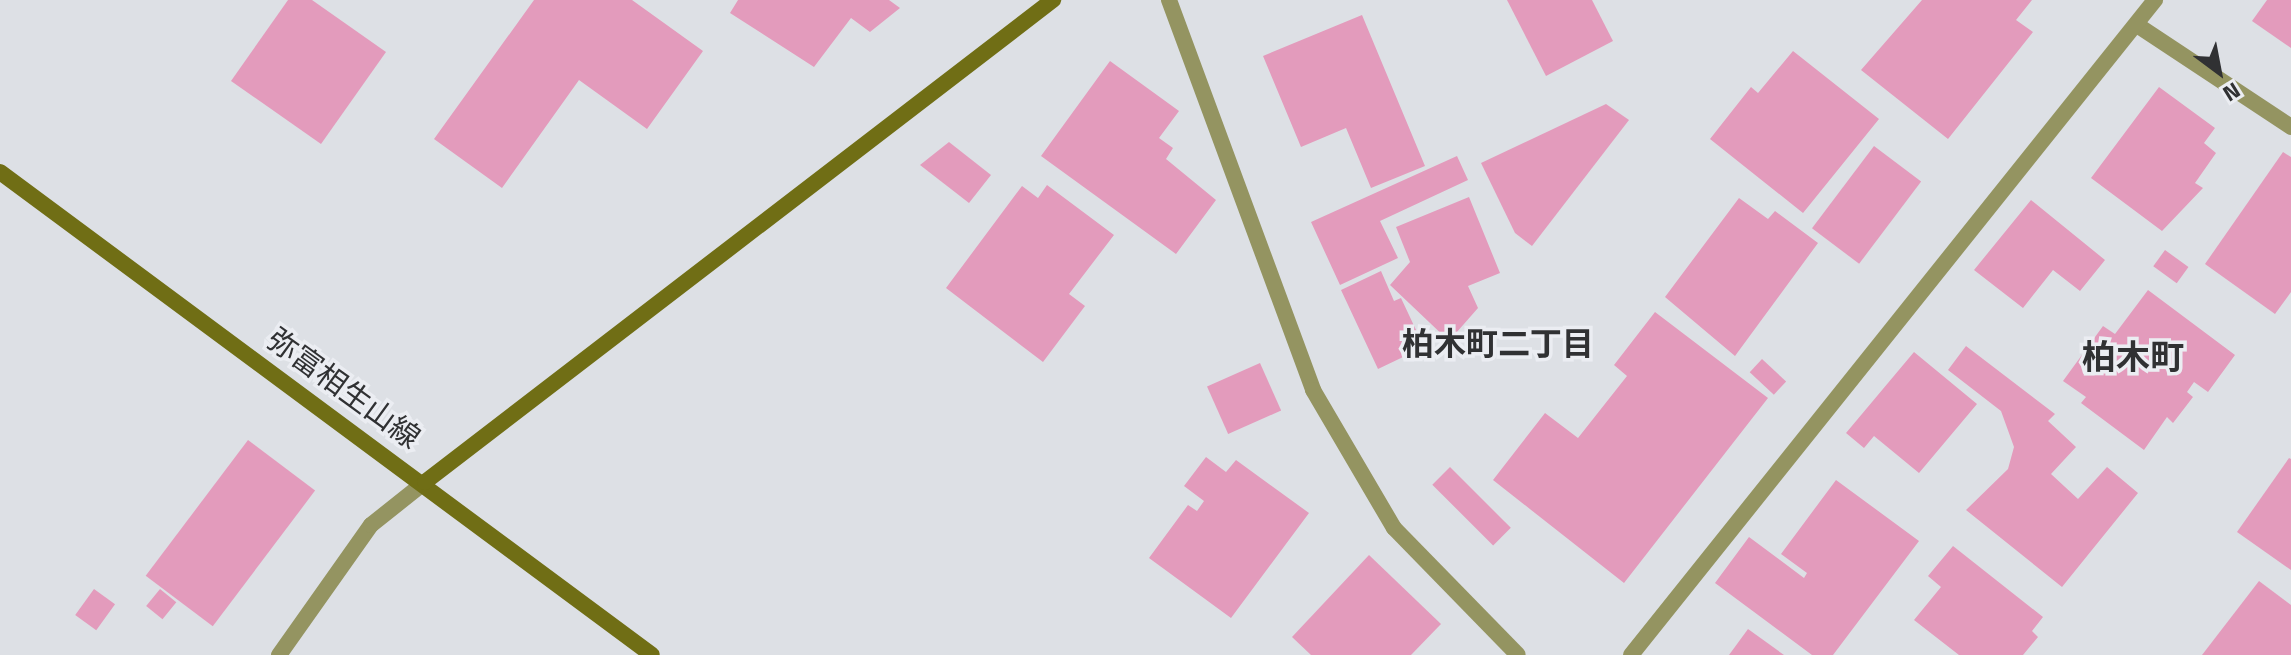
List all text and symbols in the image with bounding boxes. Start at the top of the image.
north arrow [2179,32,2259,112]
text: N [2216,74,2247,111]
street label: 弥富相生山線 [261,321,427,455]
district label: 柏木町二丁目 [1402,324,1594,362]
district label: 柏木町 [2082,337,2184,377]

